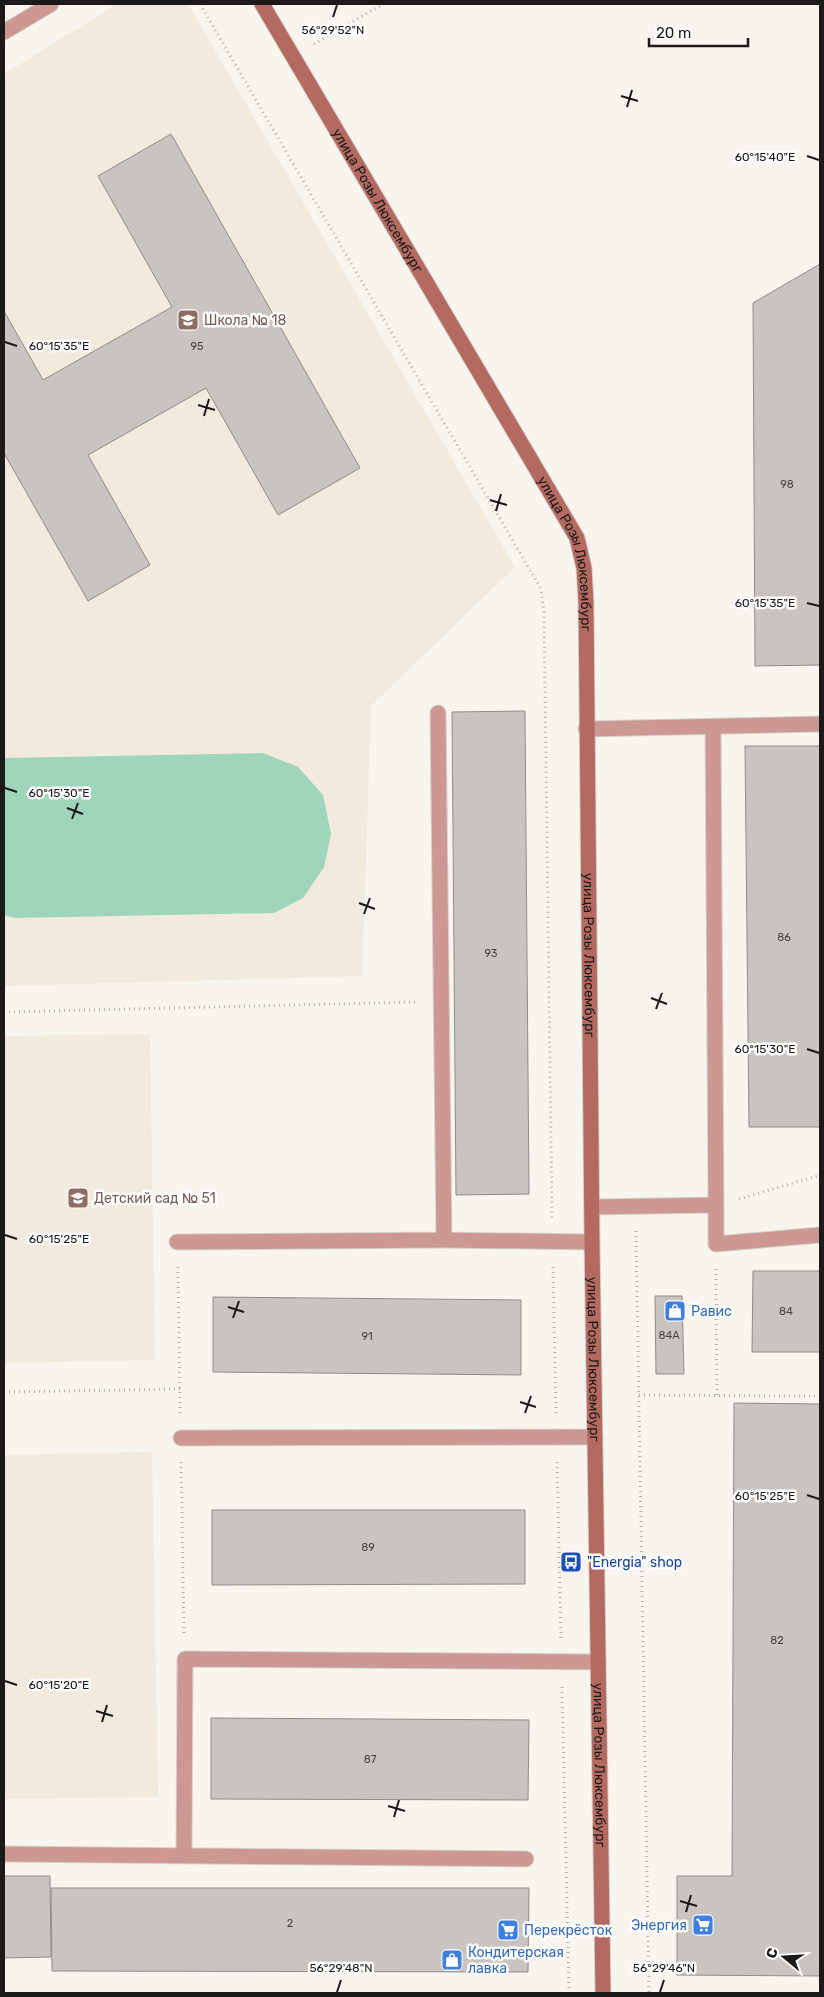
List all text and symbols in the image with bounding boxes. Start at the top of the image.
scale bar [649,15,748,47]
text: 56°29'52"N [302,23,364,37]
text: 20 m [656,24,691,42]
street label: улица Розы Люксембург [329,125,427,276]
text: 60°15'40"E [735,150,795,164]
school or university icon: Школа № 18 [176,308,200,332]
place label: Школа № 18 [204,312,286,329]
text: 60°15'35"E [29,339,89,353]
house number: 95 [190,340,204,353]
street label: улица Розы Люксембург [534,473,595,632]
house number: 98 [780,478,794,491]
text: 60°15'35"E [735,596,795,610]
text: 60°15'30"E [29,786,90,800]
street label: улица Розы Люксембург [580,873,599,1038]
house number: 86 [777,931,791,944]
house number: 93 [485,947,498,960]
text: 60°15'30"E [735,1042,796,1056]
school or university icon: Детский сад № 51 [66,1186,90,1210]
place label: Детский сад № 51 [94,1190,216,1207]
text: 60°15'25"E [29,1232,89,1246]
street label: улица Розы Люксембург [584,1277,603,1442]
shop icon: Равис [663,1299,687,1323]
place label: Равис [691,1303,732,1320]
house number: 84 [779,1305,793,1318]
house number: 84А [658,1329,680,1342]
house number: 91 [361,1330,373,1343]
text: 60°15'25"E [735,1489,795,1503]
house number: 89 [361,1541,375,1554]
bus stop icon: "Energia" shop [559,1550,583,1574]
place label: "Energia" shop [587,1554,682,1571]
house number: 82 [770,1634,784,1647]
text: 60°15'20"E [29,1678,89,1692]
street label: улица Розы Люксембург [590,1683,609,1848]
house number: 87 [364,1753,377,1766]
supermarket icon: Энергия [691,1913,715,1937]
house number: 2 [287,1917,293,1930]
place label: Энергия [631,1917,687,1934]
supermarket icon: Перекрёсток [496,1918,520,1942]
place label: Перекрёсток [524,1922,613,1939]
north arrow [759,1932,809,1982]
place label: Кондитерская лавка [468,1944,564,1977]
text: С [763,1946,782,1960]
shop icon: Кондитерская лавка [440,1948,464,1972]
text: 56°29'48"N [309,1961,373,1975]
text: 56°29'46"N [633,1961,695,1975]

